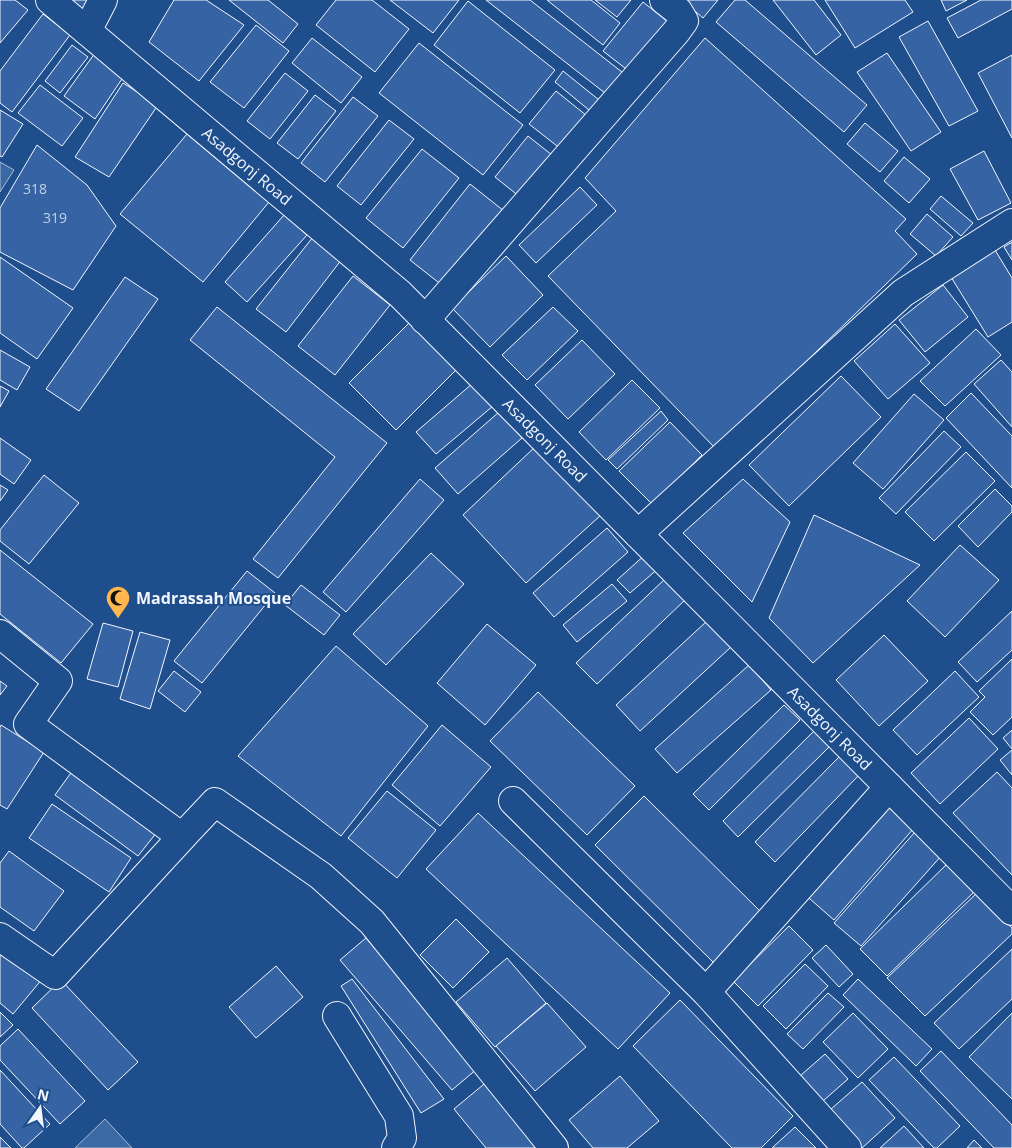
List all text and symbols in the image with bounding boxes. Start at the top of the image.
street label: Asadgonj Road [197,122,297,210]
house number: 318 [23,179,47,198]
house number: 319 [43,208,67,227]
street label: Asadgonj Road [498,393,592,487]
mosque icon: Madrassah Mosque [105,585,131,619]
place label: Madrassah Mosque [136,587,291,609]
street label: Asadgonj Road [783,681,877,775]
north arrow [15,1083,65,1133]
text: N [35,1084,51,1105]

